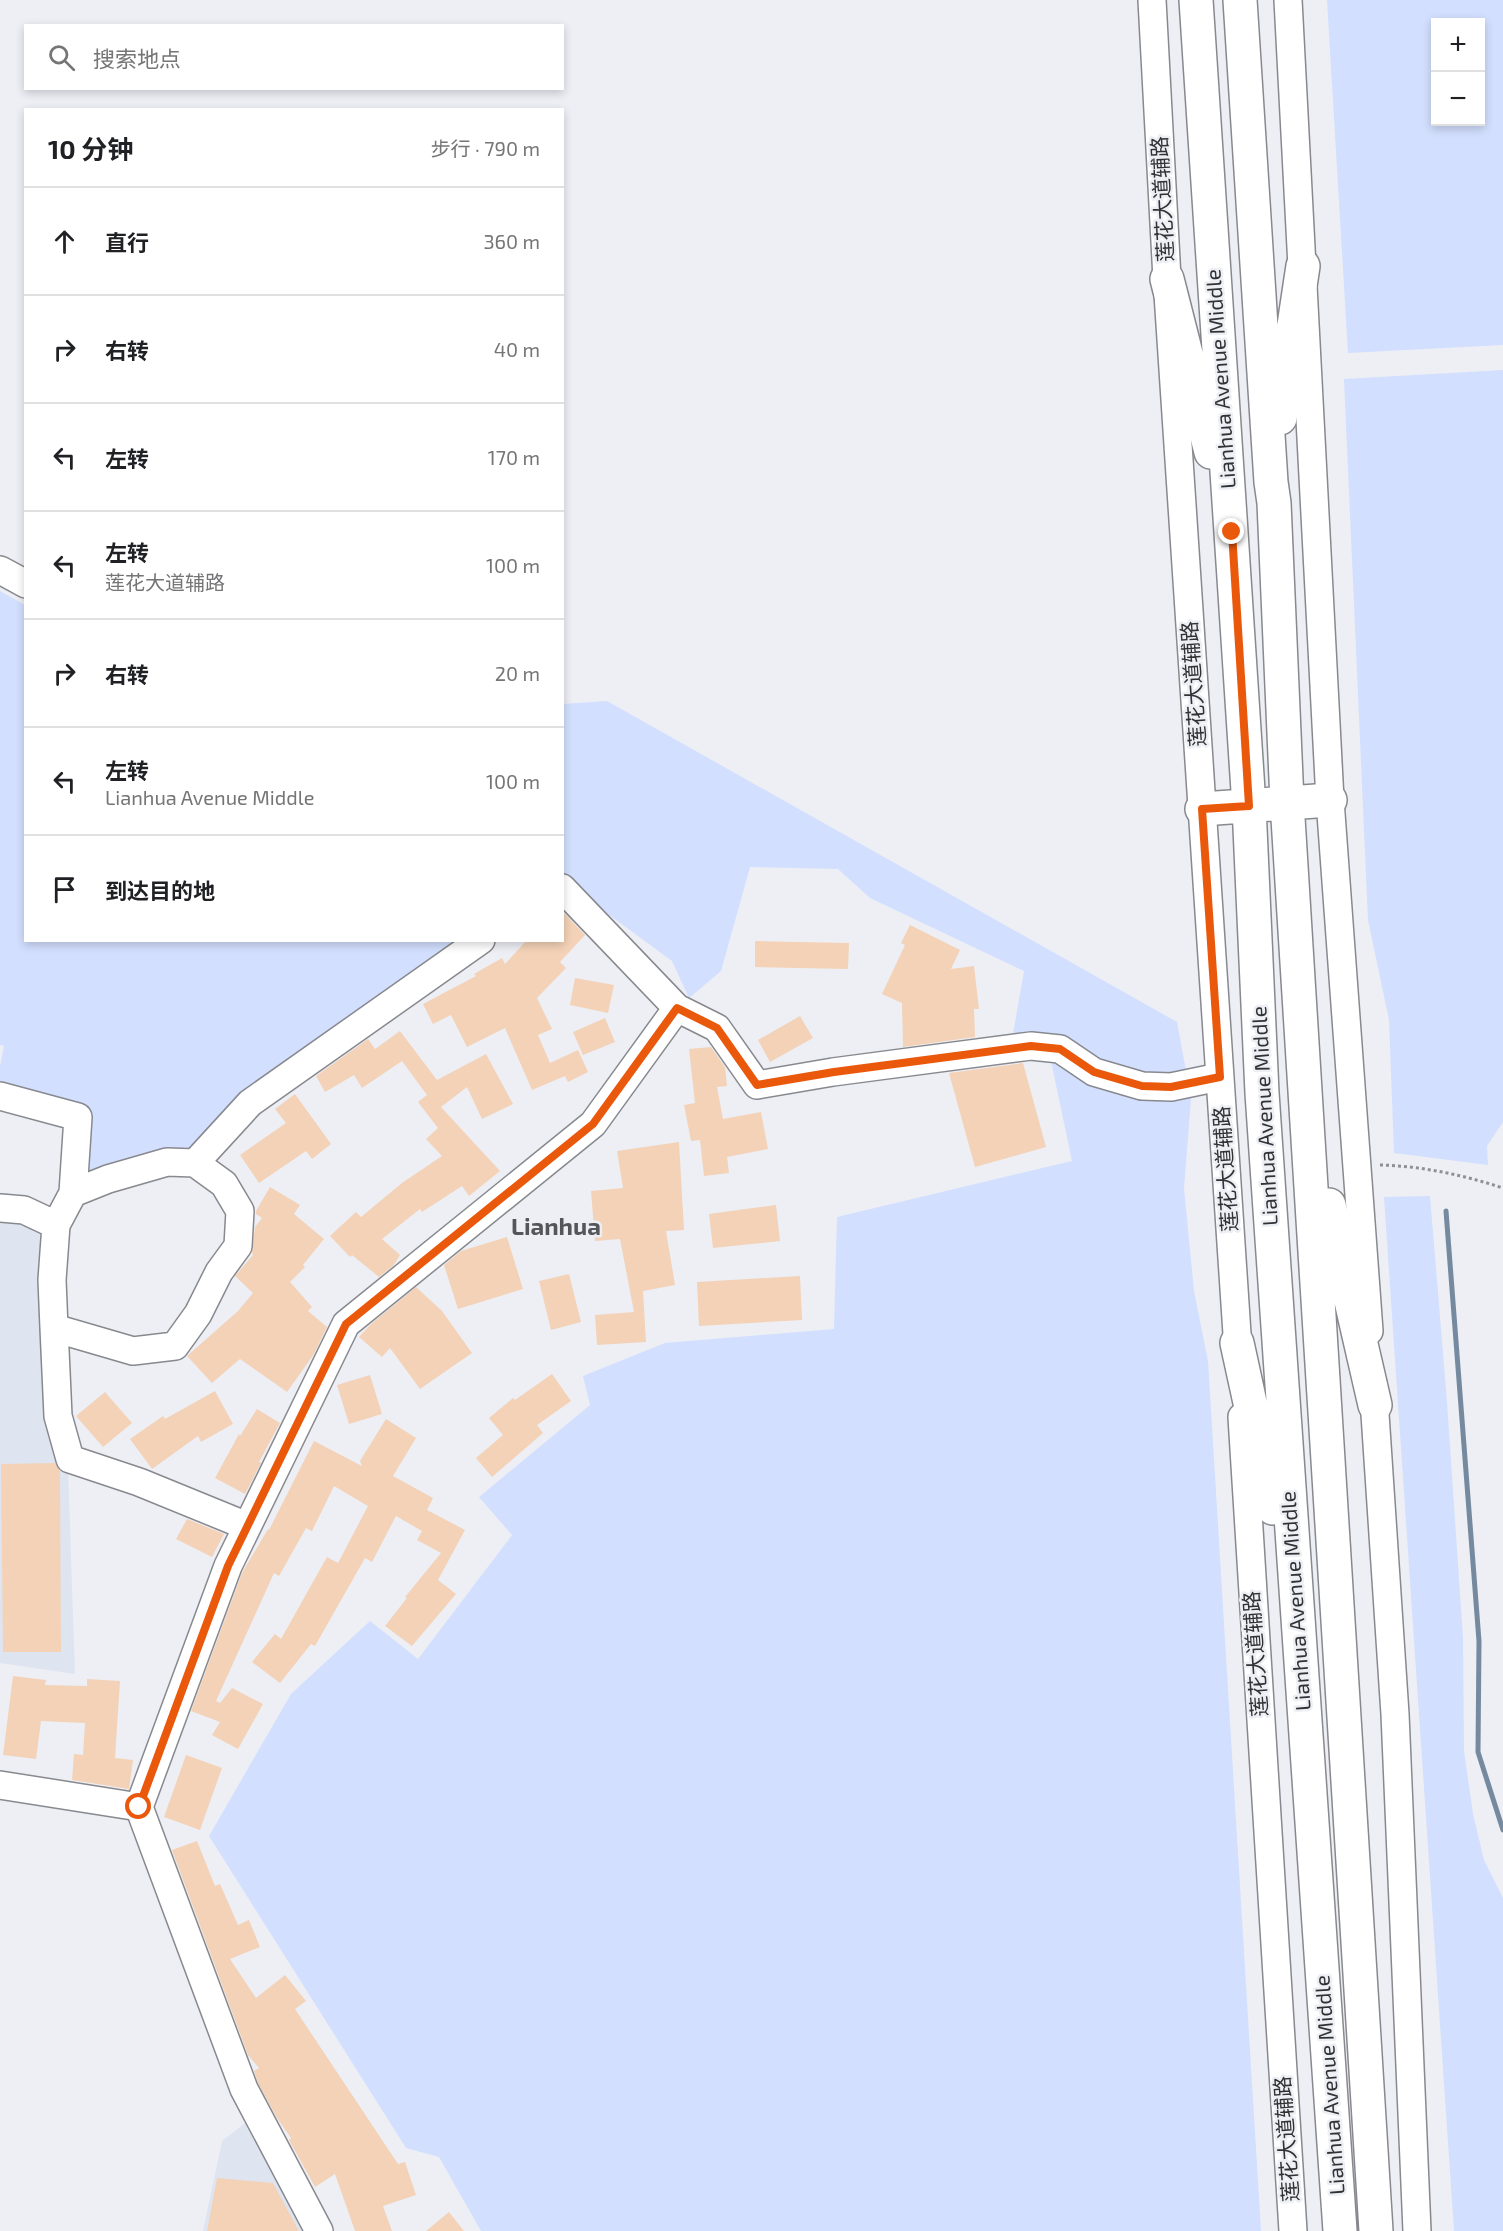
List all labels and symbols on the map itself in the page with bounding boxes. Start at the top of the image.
street label: 莲花大道辅路 [1146,136,1177,263]
street label: Lianhua Avenue Middle [1199,269,1240,490]
route end [1218,518,1244,544]
street label: 莲花大道辅路 [1176,620,1209,748]
street label: Lianhua Avenue Middle [1245,1006,1282,1227]
street label: 莲花大道辅路 [1208,1105,1241,1233]
district label: Lianhua [511,1211,601,1240]
street label: Lianhua Avenue Middle [1274,1491,1315,1712]
street label: 莲花大道辅路 [1238,1590,1271,1718]
route start [125,1793,151,1819]
street label: Lianhua Avenue Middle [1308,1975,1349,2196]
street label: 莲花大道辅路 [1269,2075,1302,2203]

